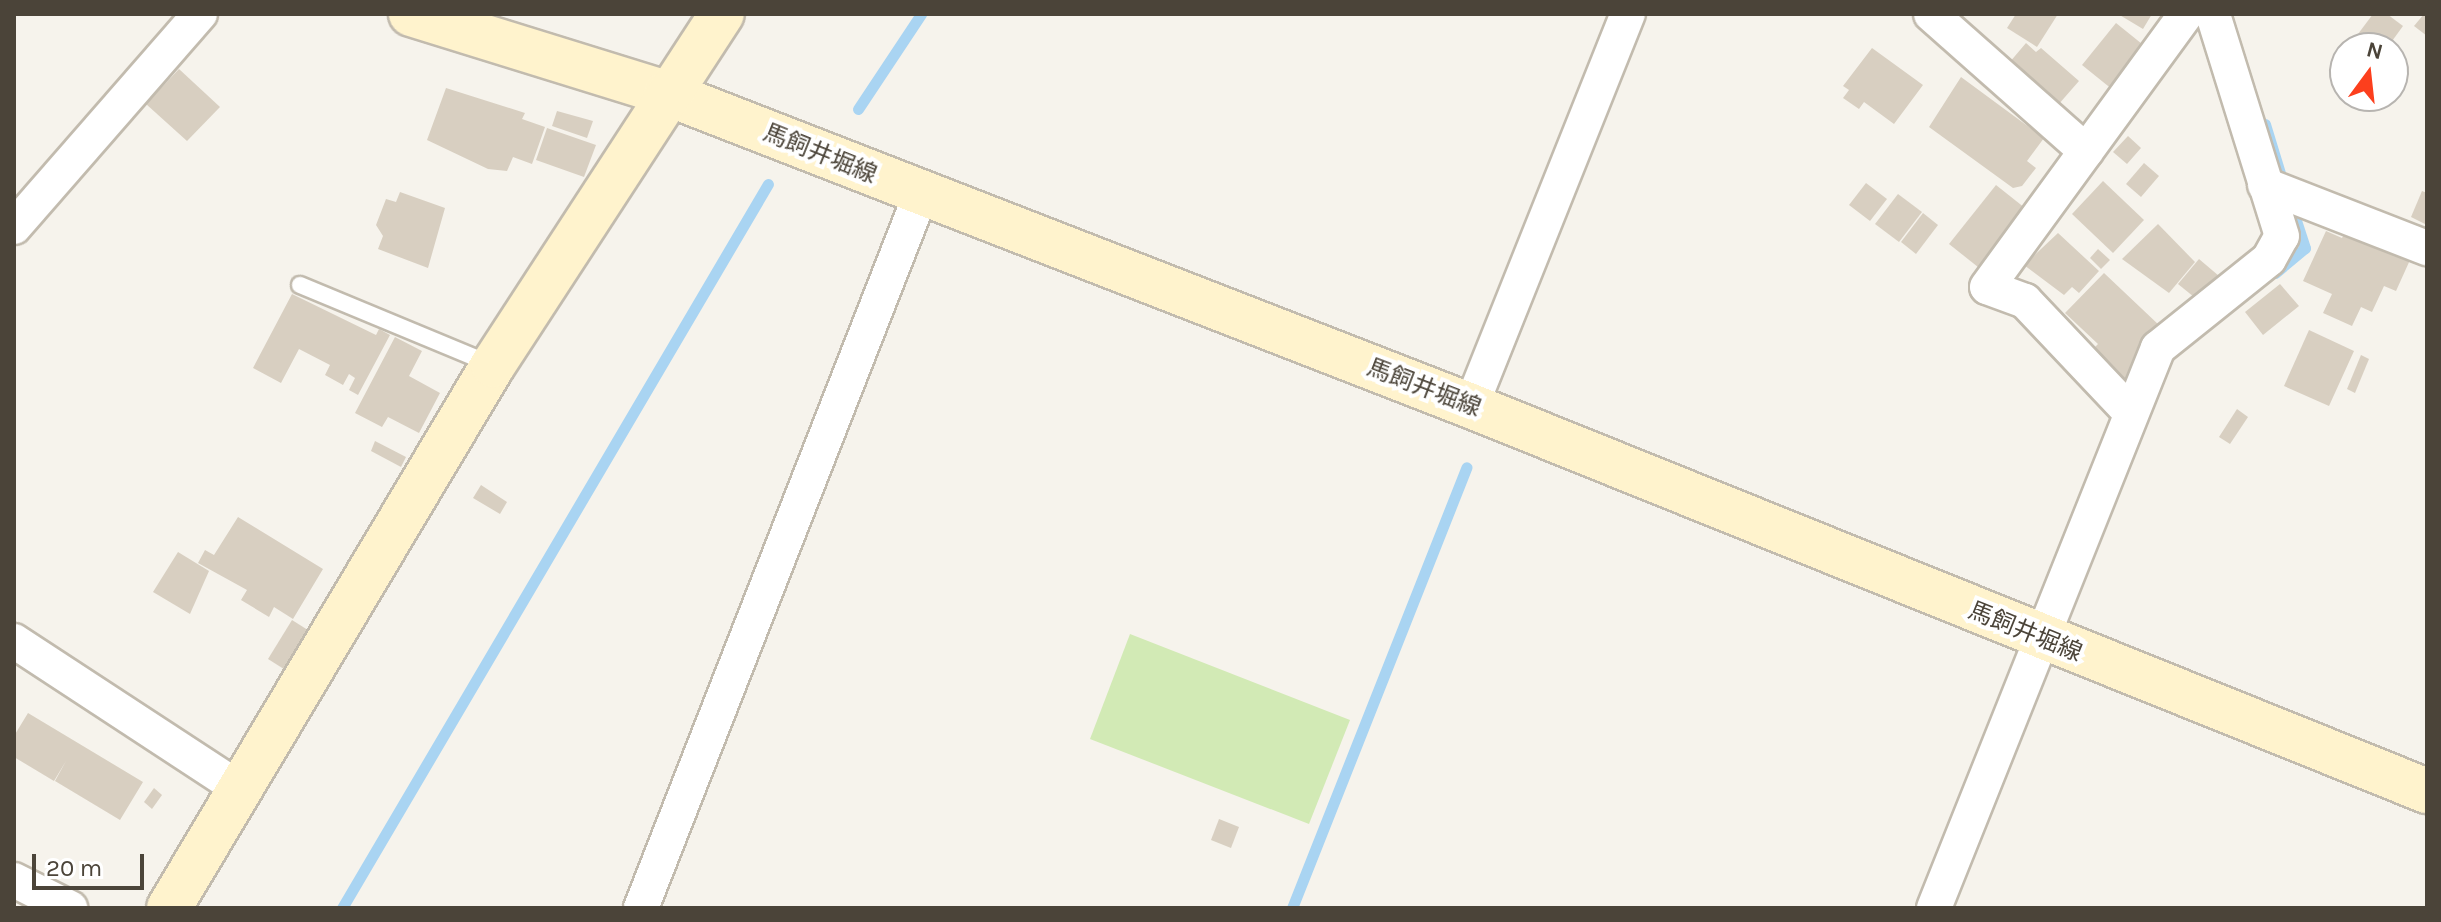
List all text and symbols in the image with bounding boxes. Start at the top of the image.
north arrow [2329,32,2409,112]
text: N [2364,36,2386,65]
street label: 馬飼井堀線 [759,118,881,190]
street label: 馬飼井堀線 [1363,353,1485,423]
street label: 馬飼井堀線 [1964,596,2086,668]
scale bar [36,838,148,888]
text: 20 m [46,854,102,882]

